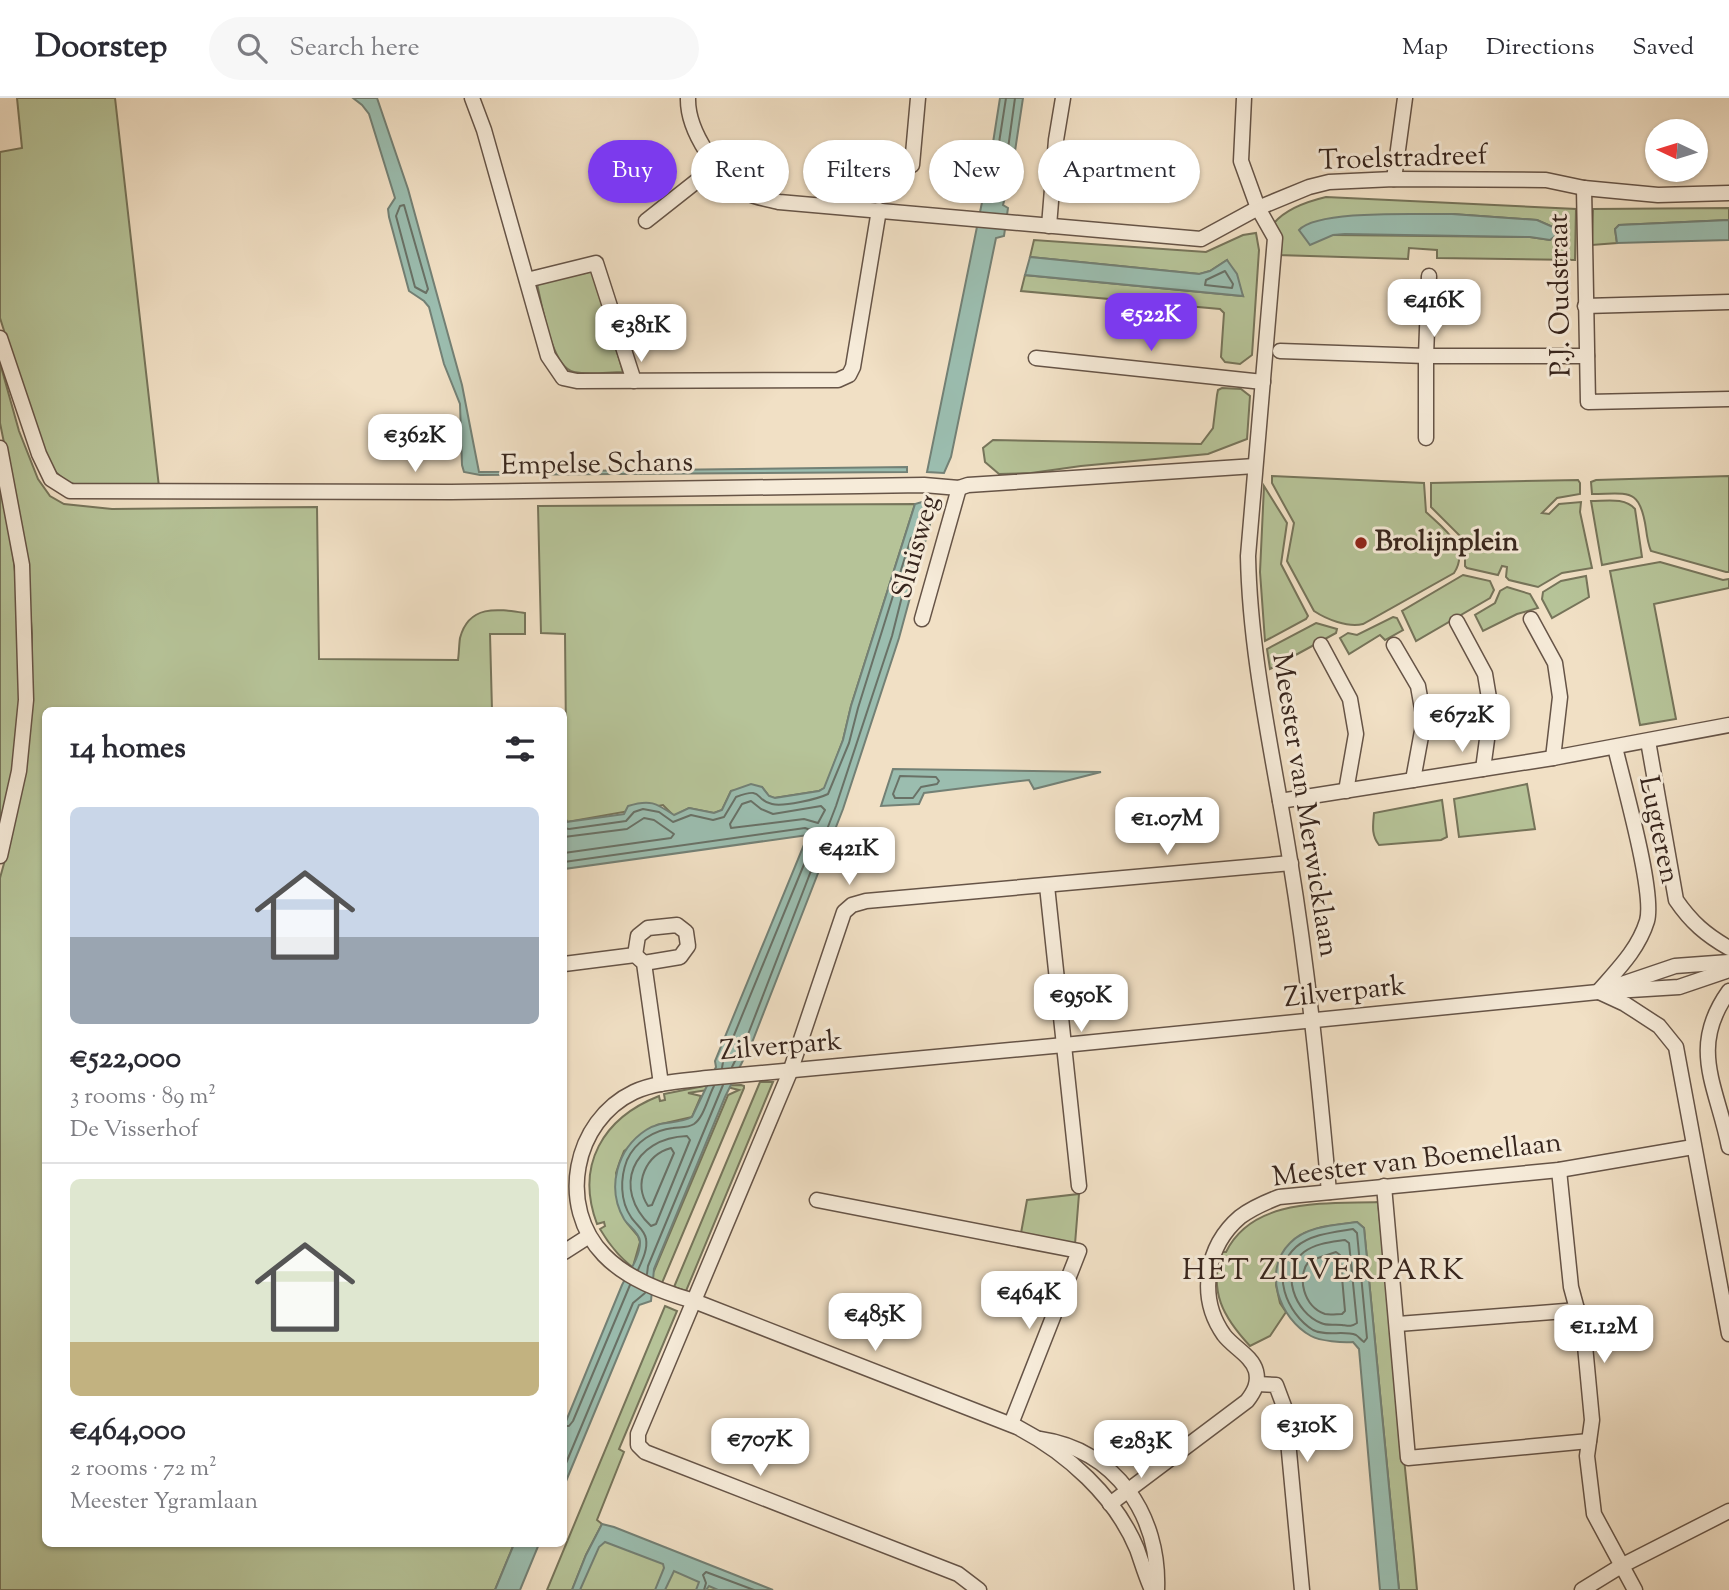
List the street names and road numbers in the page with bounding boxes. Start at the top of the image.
street label: Troelstradreef [1318,136,1490,182]
street label: P.J. Oudstraat [1540,212,1582,377]
street label: Empelse Schans [501,443,693,487]
street label: Sluisweg [883,490,951,604]
street label: Meester van Merwicklaan [1260,650,1348,960]
street label: Lugteren [1627,772,1689,888]
street label: Zilverpark [1282,967,1408,1019]
street label: Zilverpark [718,1022,844,1072]
street label: Meester van Boemellaan [1270,1123,1564,1199]

